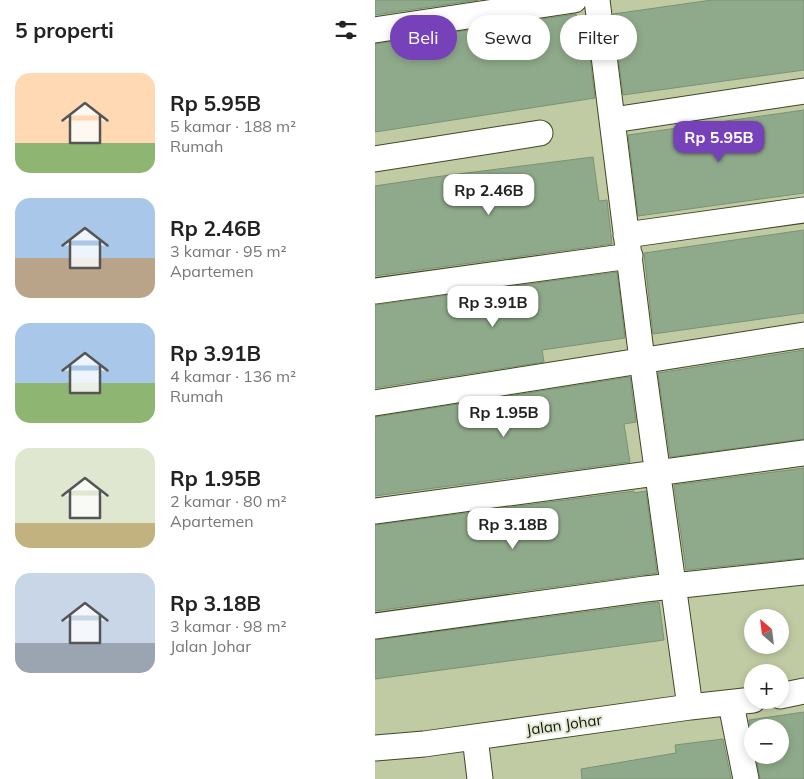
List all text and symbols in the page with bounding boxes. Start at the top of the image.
chip: Beli [390,15,457,60]
chip: Sewa [467,15,550,60]
chip: Filter [560,15,637,60]
icon: filters [332,16,360,44]
text: 5 properti [15,17,114,43]
text: Rp 5.95B [170,90,261,116]
icon: home [55,93,115,153]
text: 5 kamar · 188 m² [170,116,296,136]
pin: Rp 5.95B [667,120,771,163]
text: Rp 5.95B [684,127,754,147]
text: Rumah [170,136,223,156]
pin: Rp 2.46B [437,174,541,216]
text: Rp 2.46B [454,180,524,200]
text: Rp 2.46B [170,215,261,241]
icon: home [55,218,115,278]
text: 3 kamar · 95 m² [170,241,287,261]
text: Apartemen [170,261,254,281]
pin: Rp 3.91B [441,286,545,328]
text: Rp 3.91B [458,292,528,312]
text: Rp 3.91B [170,340,261,366]
icon: home [55,343,115,403]
text: 4 kamar · 136 m² [170,366,296,386]
text: Rumah [170,386,223,406]
pin: Rp 1.95B [452,396,556,438]
text: Rp 1.95B [469,402,539,422]
text: Rp 1.95B [170,465,261,491]
icon: home [55,468,115,528]
text: 2 kamar · 80 m² [170,491,287,511]
pin: Rp 3.18B [461,508,565,550]
text: Apartemen [170,511,254,531]
text: Rp 3.18B [478,514,548,534]
text: Rp 3.18B [170,590,261,616]
icon: home [55,593,115,653]
north arrow [744,609,789,654]
map controls [744,609,789,764]
text: 3 kamar · 98 m² [170,616,287,636]
text: Jalan Johar [170,636,251,656]
button: + [744,664,789,709]
street label: Jalan Johar [525,710,603,739]
button: − [744,719,789,764]

